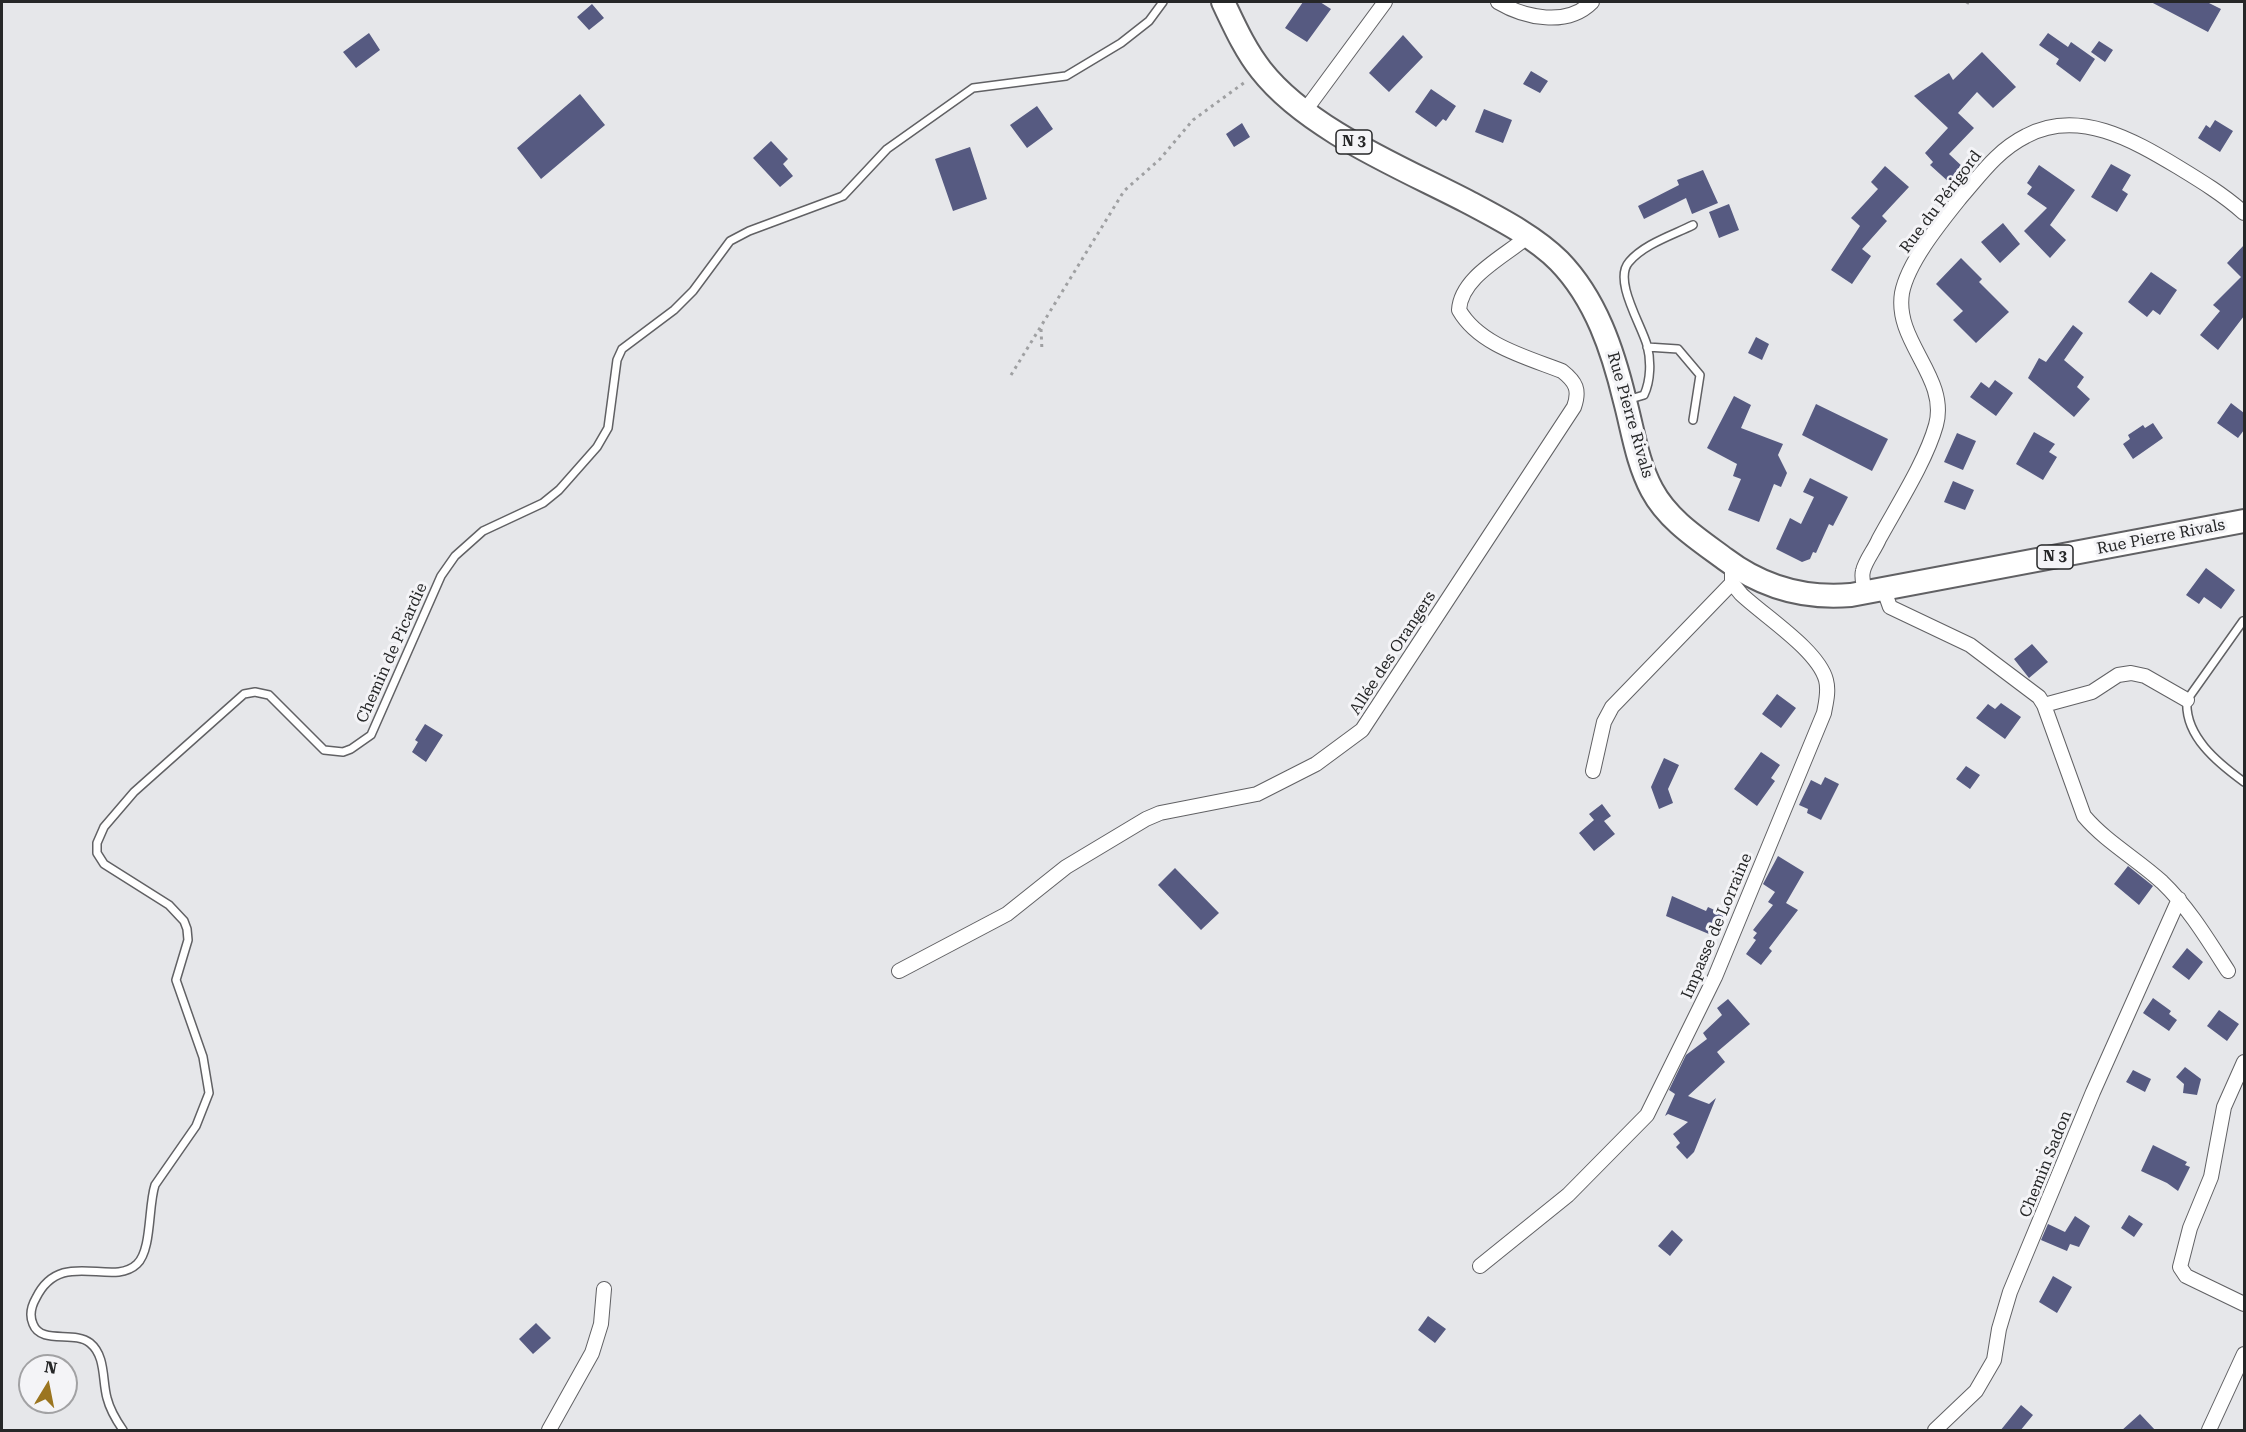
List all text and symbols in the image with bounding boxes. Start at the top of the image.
road number: N 3 [1336,130,1372,154]
street label: Rue du Périgord [1896,147,1986,257]
street label: Rue Pierre Rivals [1603,350,1657,480]
street label: Rue Pierre Rivals [2095,515,2227,559]
road number: N 3 [2037,545,2073,569]
street label: Chemin de Picardie [352,580,432,726]
street label: Allée des Orangers [1346,588,1440,718]
street label: Impasse de Lorraine [1678,850,1756,1002]
street label: Chemin Sadon [2016,1108,2076,1220]
north arrow [18,1354,78,1414]
text: N [43,1357,59,1378]

